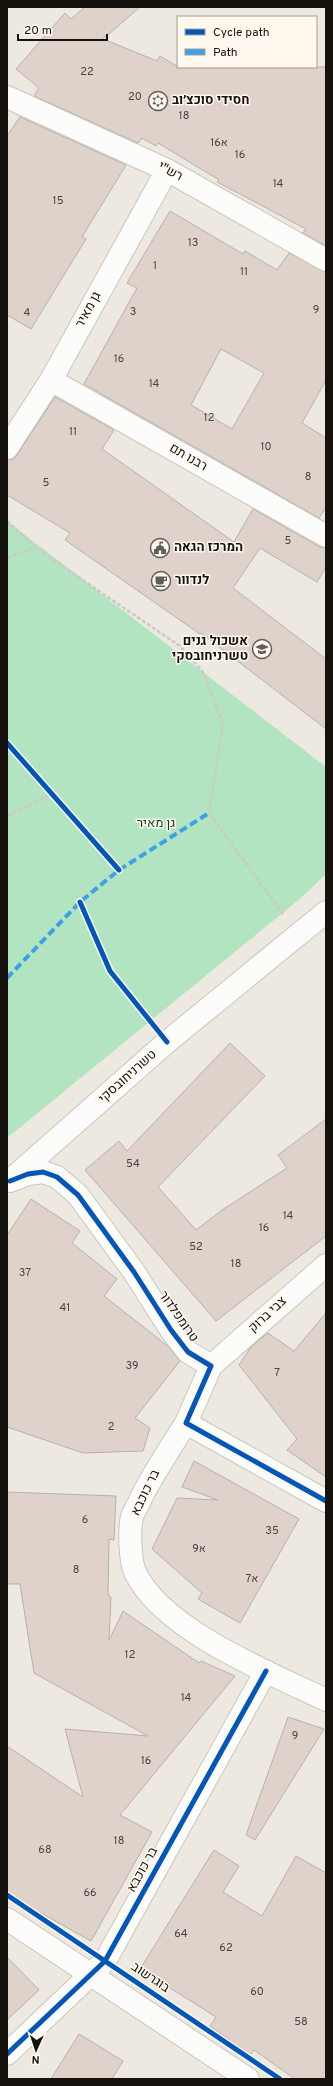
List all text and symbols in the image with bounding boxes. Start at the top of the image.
scale bar [18,16,107,42]
legend [177,16,317,68]
text: 20 m [24,23,52,39]
text: Cycle path [213,25,270,41]
text: Path [213,45,238,61]
house number: 22 [80,65,94,79]
house number: 20 [128,90,142,104]
synagogue icon: חסידי סוכצ׳וב [147,90,169,112]
place label: חסידי סוכצ׳וב [172,93,249,109]
house number: 18 [179,109,189,123]
house number: 16א [210,136,228,150]
house number: 16 [235,148,245,162]
street label: רש"י [155,159,185,185]
house number: 14 [273,177,284,191]
house number: 15 [53,194,64,208]
house number: 13 [188,236,198,250]
house number: 1 [153,259,157,273]
house number: 11 [240,265,248,279]
street label: גן מאיר [73,289,105,331]
house number: 9 [313,303,319,317]
house number: 3 [130,305,136,319]
house number: 4 [24,306,31,320]
house number: 16 [114,352,124,366]
house number: 14 [149,377,160,391]
house number: 12 [204,411,214,425]
house number: 11 [69,425,77,439]
house number: 10 [260,440,272,454]
street label: רבנו תם [166,441,210,475]
house number: 8 [305,470,311,484]
house number: 5 [43,476,50,490]
house number: 5 [285,534,292,548]
public building icon: המרכז הגאה [149,537,171,559]
place label: המרכז הגאה [174,540,243,556]
cafe icon: לנדוור [150,570,172,592]
place label: לנדוור [175,573,209,589]
place label: אשכול גנים טשרניחובסקי [172,634,248,665]
school or university icon: אשכול גנים טשרניחובסקי [251,638,273,660]
park label: גן מאיר [137,816,175,832]
street label: טשרניחובסקי [96,1047,160,1107]
house number: 54 [126,1157,140,1171]
house number: 14 [283,1209,294,1223]
house number: 16 [259,1221,269,1235]
house number: 52 [189,1240,203,1254]
house number: 18 [231,1257,241,1271]
house number: 37 [19,1266,31,1280]
street label: טרומפלדור [155,1289,201,1345]
street label: צבי ברוק [246,1294,290,1336]
house number: 41 [60,1301,70,1315]
house number: 39 [126,1359,138,1373]
house number: 7 [274,1366,280,1380]
house number: 2 [108,1420,114,1434]
street label: בר כוכבא [128,1467,164,1519]
house number: 6 [82,1513,88,1527]
house number: 35 [265,1524,279,1538]
house number: 9א [192,1542,206,1556]
house number: 8 [73,1563,79,1577]
house number: 7א [246,1572,258,1586]
house number: 12 [125,1648,135,1662]
house number: 14 [181,1691,192,1705]
house number: 9 [292,1729,298,1743]
house number: 16 [141,1754,151,1768]
house number: 18 [114,1834,124,1848]
house number: 68 [38,1843,52,1857]
street label: בר כוכבא [124,1844,162,1895]
house number: 66 [83,1886,97,1900]
house number: 64 [174,1927,188,1941]
house number: 62 [219,1941,233,1955]
street label: בוגרשוב [128,1959,172,1997]
house number: 60 [250,1985,264,1999]
house number: 58 [294,2015,308,2029]
north arrow [16,2030,56,2070]
text: N [31,2052,40,2066]

